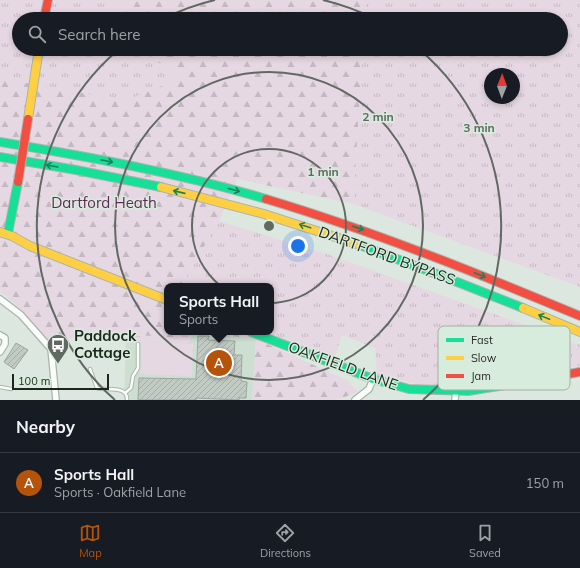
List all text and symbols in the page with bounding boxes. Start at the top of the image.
search box [12,12,568,56]
icon: search [26,23,48,45]
text: Search here [58,25,140,44]
north arrow [484,68,520,104]
text: 2 min [362,109,394,124]
text: 3 min [463,120,495,135]
one-way arrow [101,157,114,165]
one-way arrow [46,161,59,169]
text: 1 min [307,164,339,179]
one-way arrow [173,187,186,195]
one-way arrow [227,187,240,194]
park label: Dartford Heath [51,193,157,212]
centre of rings [262,219,276,233]
one-way arrow [298,222,311,229]
street label: DARTFORD BYPASS [316,222,458,289]
one-way arrow [352,225,364,233]
your location [288,236,308,256]
one-way arrow [473,271,485,279]
popup [164,283,274,335]
text: Sports Hall [179,292,259,311]
text: Sports [179,311,218,327]
one-way arrow [538,313,550,320]
place label: Paddock Cottage [74,326,137,362]
legend [438,326,570,390]
bus stop icon: Paddock Cottage [45,332,71,365]
text: Fast [471,333,493,347]
street label: OAKFIELD LANE [286,337,401,394]
pin: A [206,348,232,378]
text: Slow [471,351,497,365]
text: Jam [471,369,491,383]
scale bar [12,372,109,391]
text: 100 m [18,374,50,388]
text: Nearby [16,416,75,437]
text: Sports Hall [54,465,134,484]
text: A [24,475,34,491]
text: 150 m [526,475,564,491]
text: Sports · Oakfield Lane [54,484,186,500]
tab: Map [79,522,102,560]
tab: Directions [260,522,311,560]
tab: Saved [469,522,501,560]

